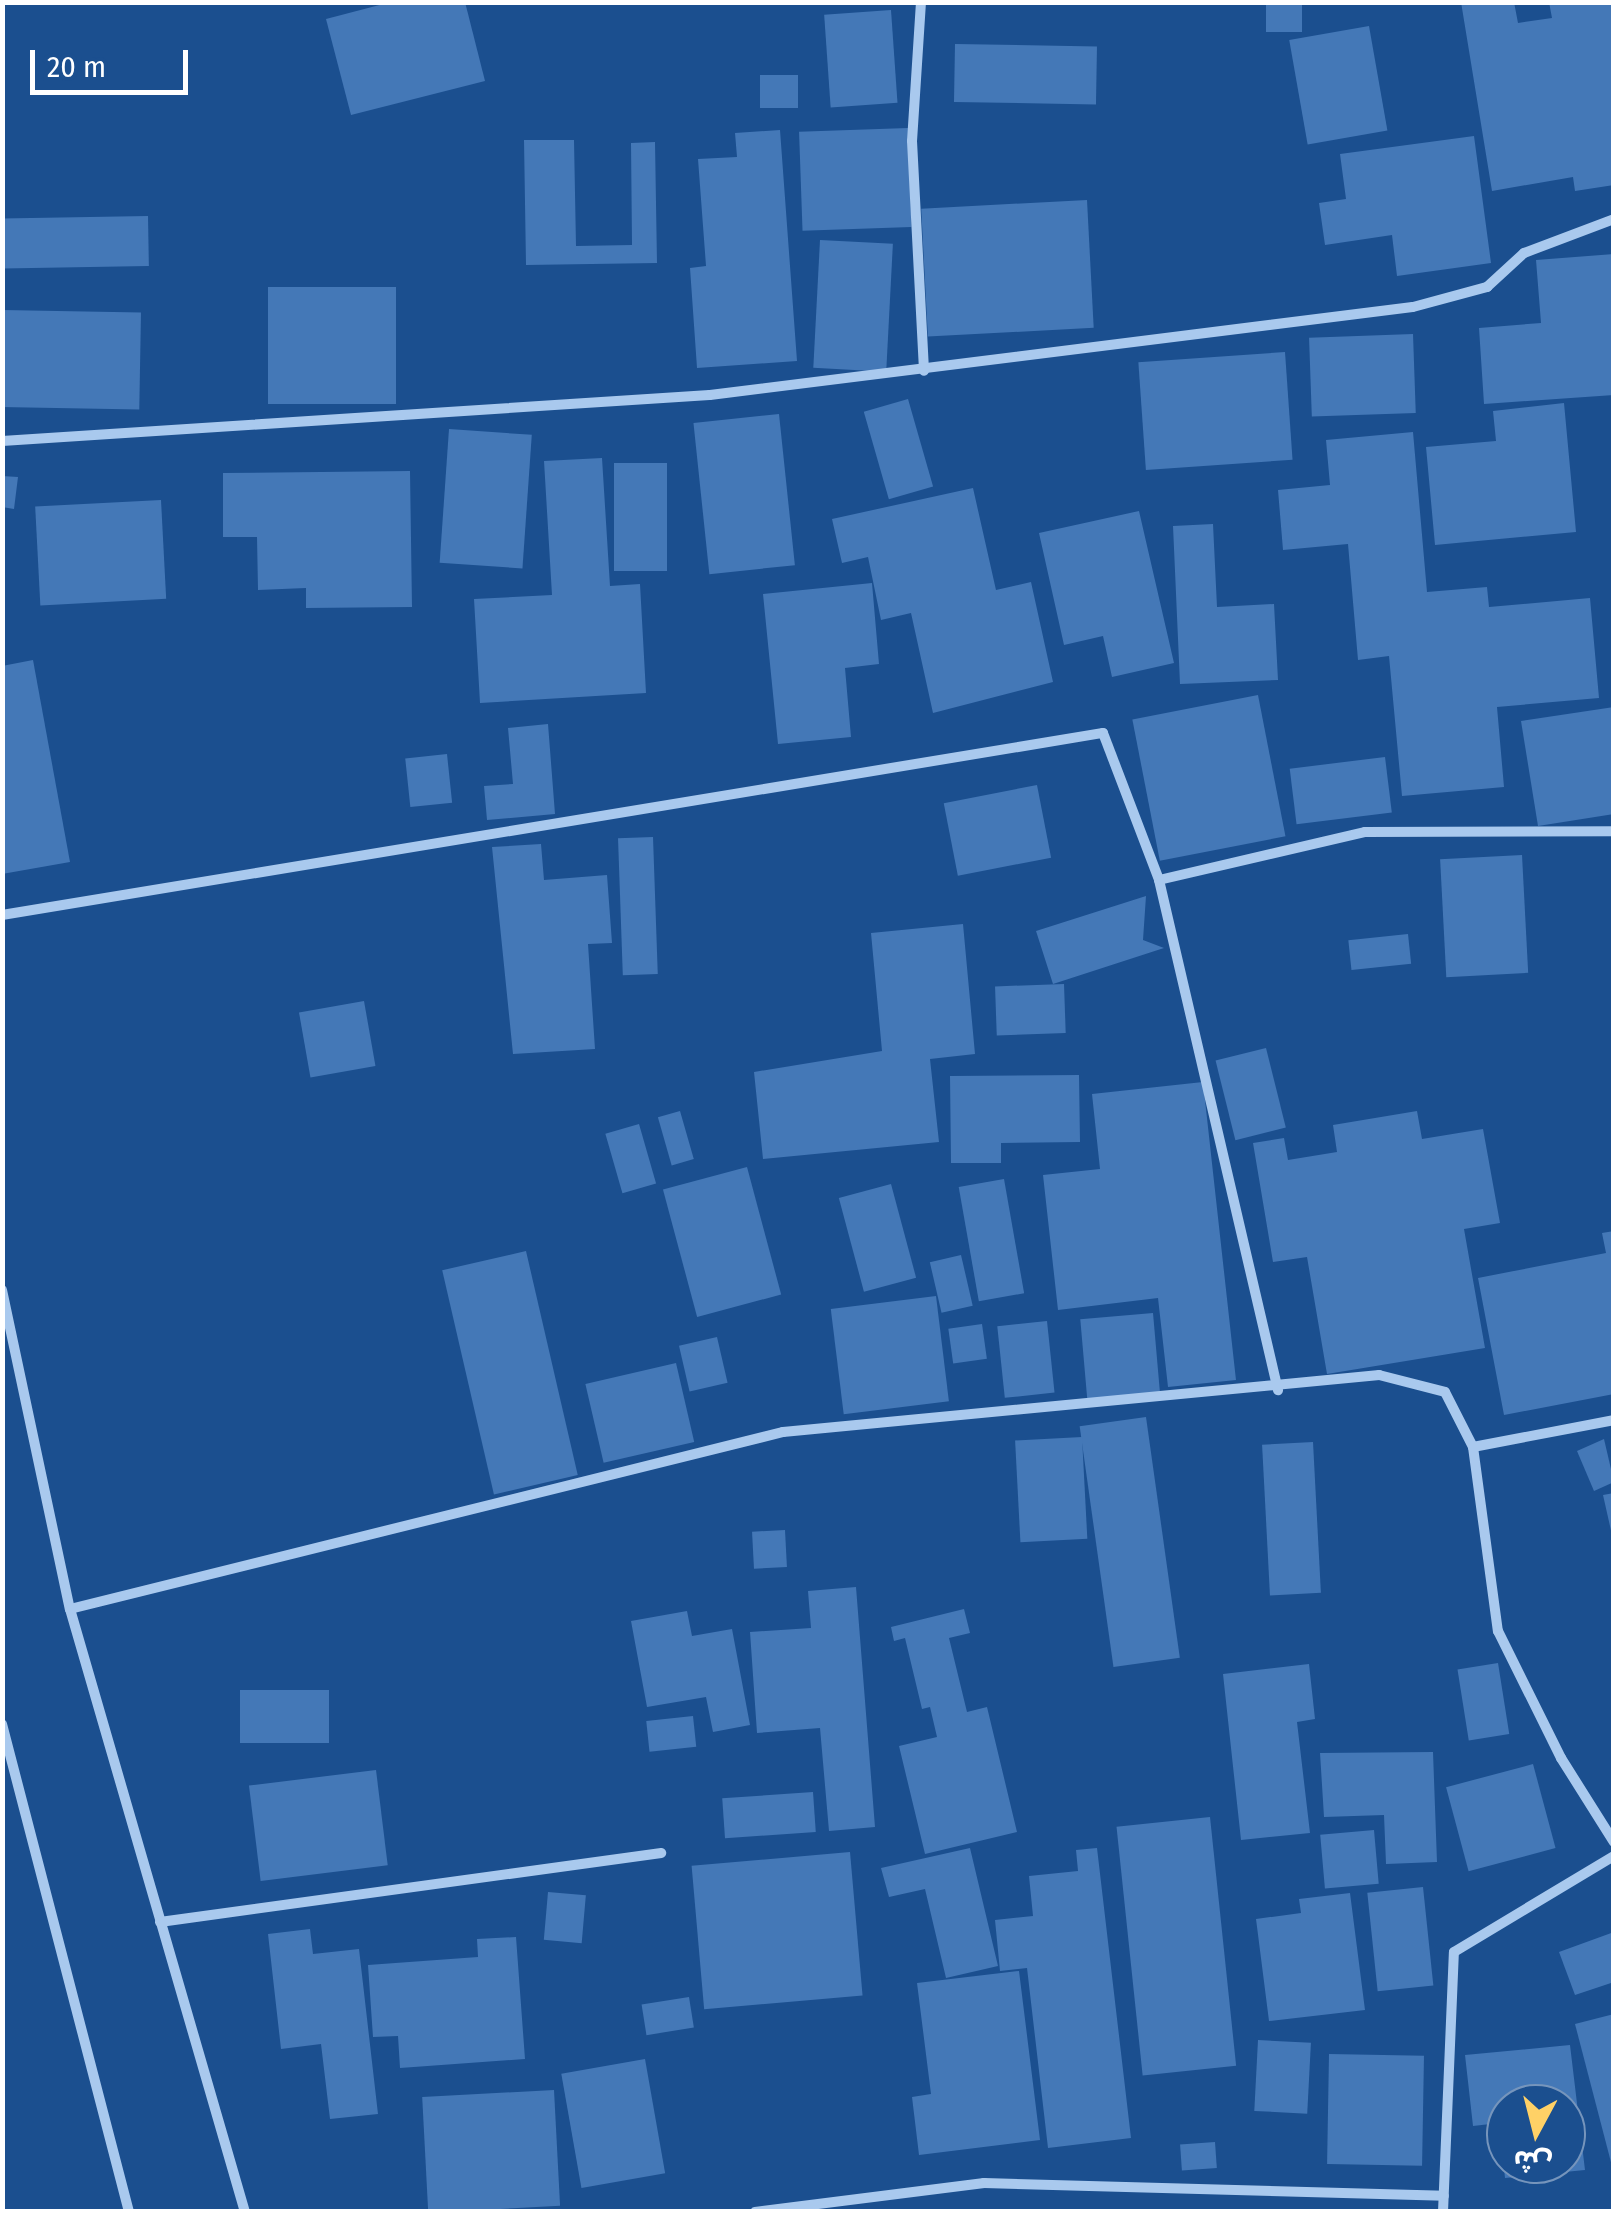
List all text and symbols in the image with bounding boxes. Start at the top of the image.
scale bar [35,30,192,92]
text: 20 m [47,49,106,85]
north arrow [1486,2084,1586,2184]
text: ش [1511,2144,1554,2181]

